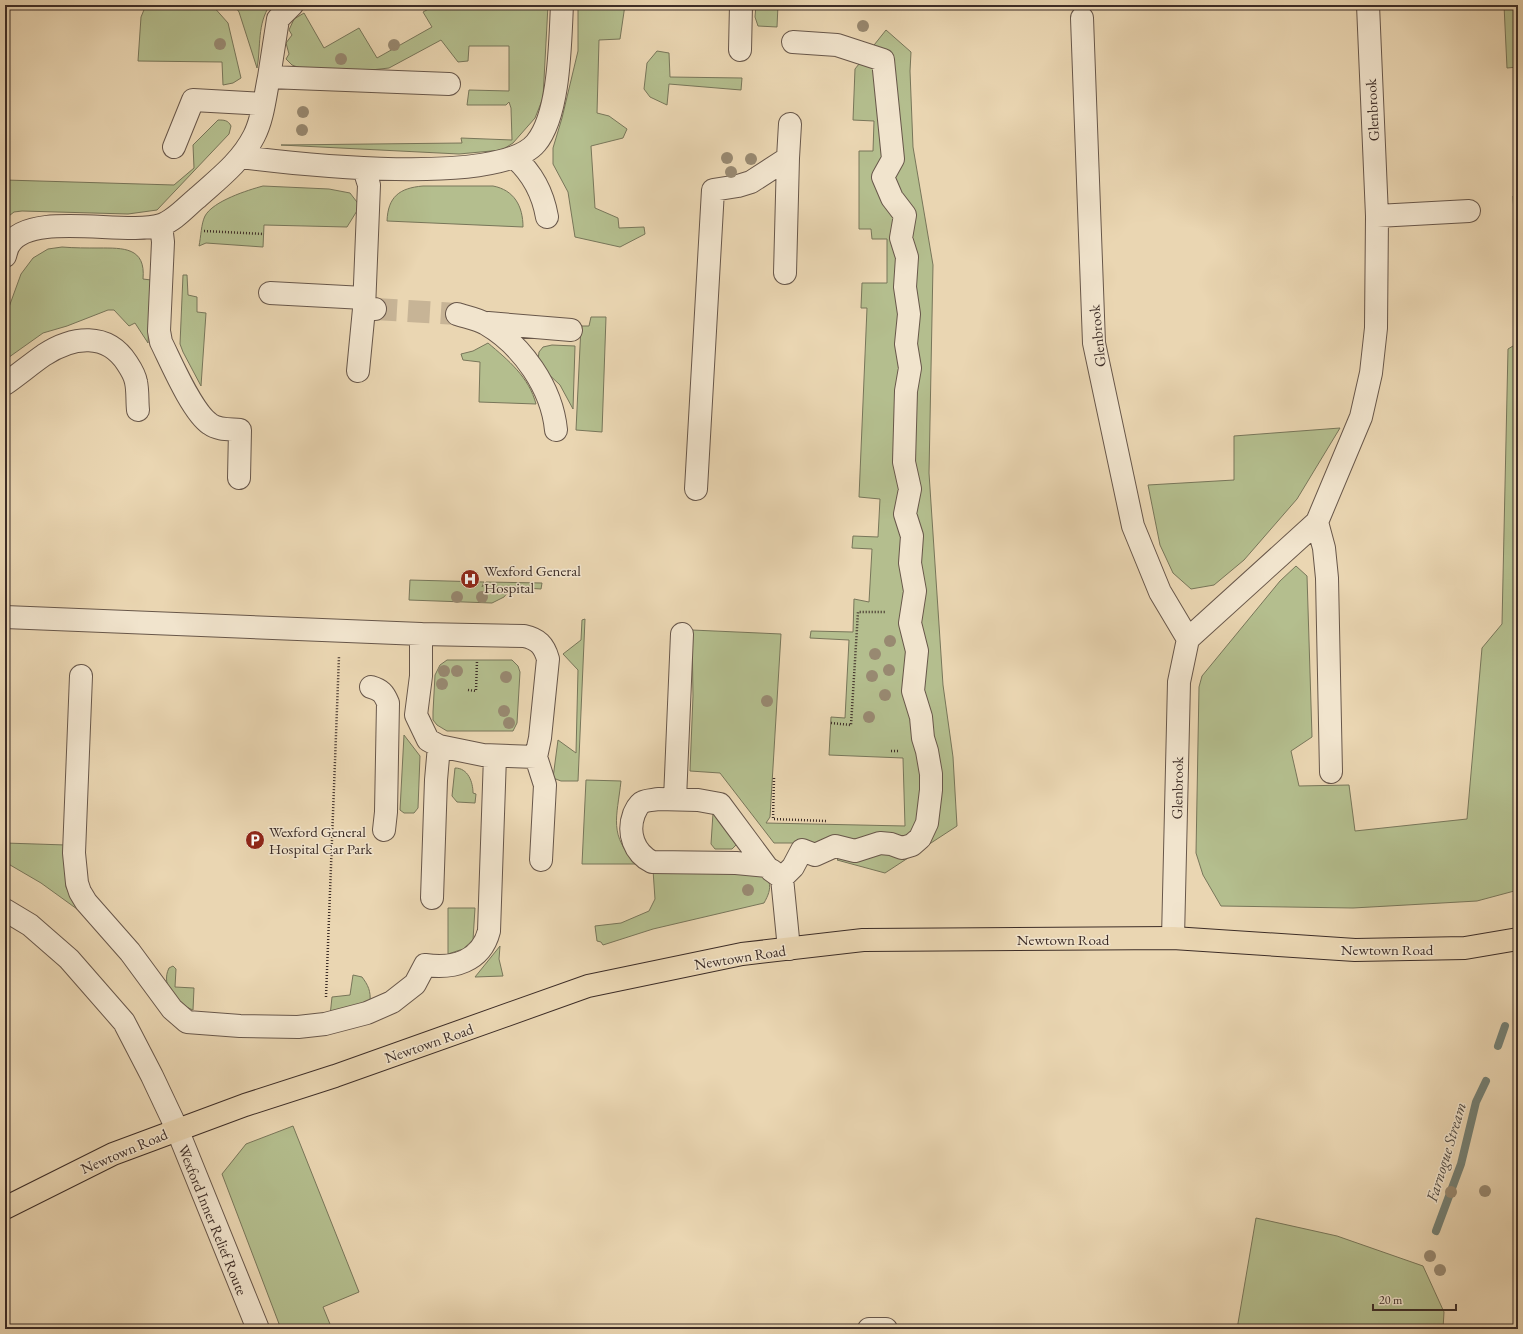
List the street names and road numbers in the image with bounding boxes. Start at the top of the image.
street label: Glenbrook [1361,77,1383,142]
street label: Glenbrook [1084,303,1110,368]
street label: Glenbrook [1167,756,1187,820]
street label: Newtown Road [1017,930,1110,949]
street label: Newtown Road [693,940,788,974]
street label: Newtown Road [1341,940,1434,959]
street label: Newtown Road [382,1019,476,1067]
street label: Newtown Road [78,1124,171,1178]
street label: Wexford Inner Relief Route [174,1142,252,1298]

